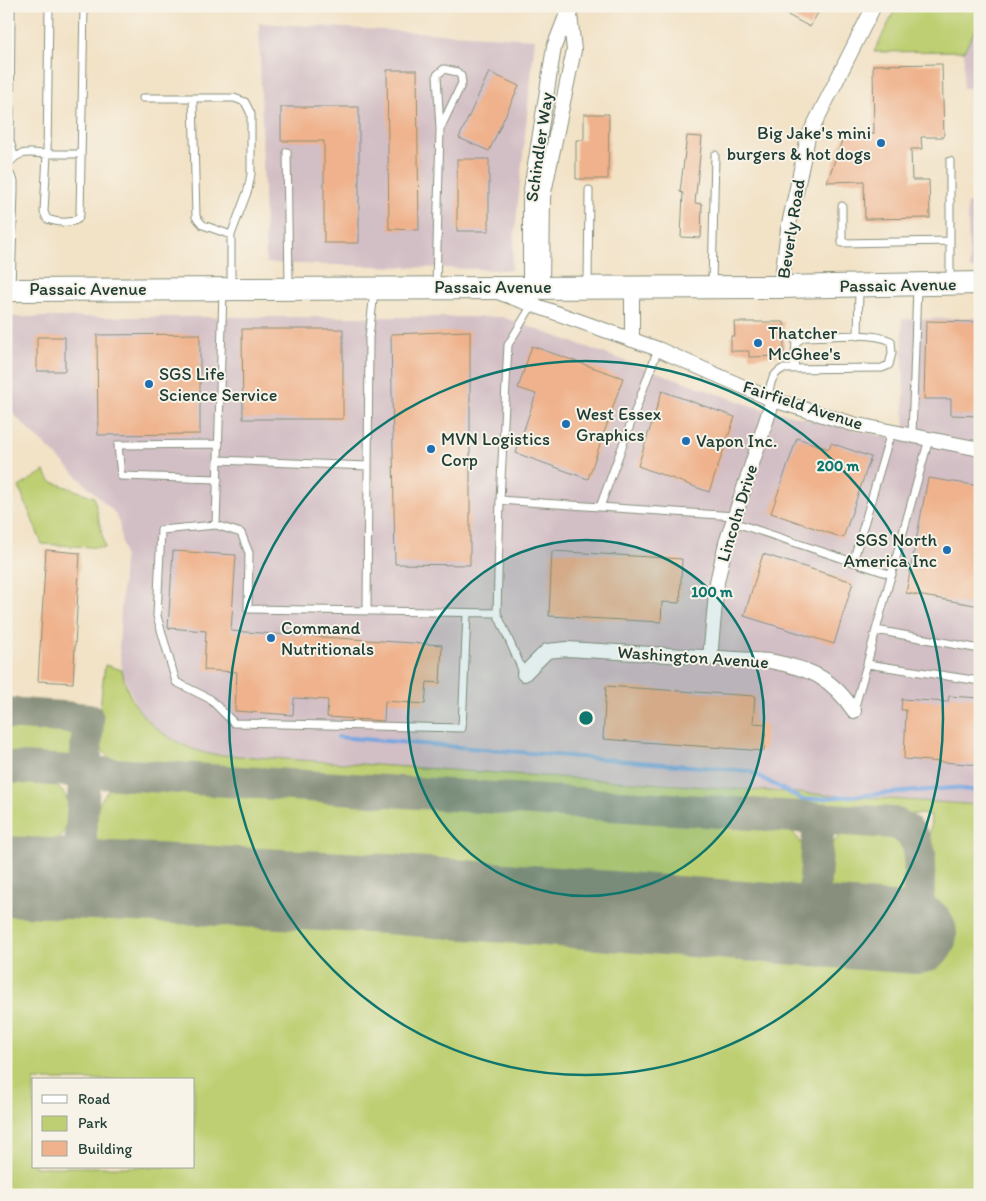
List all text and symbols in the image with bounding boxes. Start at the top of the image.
street label: Schindler Way [520,90,558,203]
place label: Big Jake's mini burgers & hot dogs [727,122,871,165]
marker: Big Jake's mini burgers & hot dogs [875,137,887,149]
street label: Beverly Road [772,177,810,280]
street label: Passaic Avenue [839,273,957,297]
street label: Passaic Avenue [434,276,552,298]
street label: Passaic Avenue [29,278,147,300]
place label: Thatcher McGhee's [768,322,841,365]
marker: Thatcher McGhee's [752,337,764,349]
place label: SGS Life Science Service [159,363,277,406]
street label: Fairfield Avenue [740,375,866,435]
marker: SGS Life Science Service [143,378,155,390]
place label: West Essex Graphics [576,403,662,446]
marker: West Essex Graphics [560,418,572,430]
place label: MVN Logistics Corp [441,428,550,471]
place label: Vapon Inc. [696,430,777,452]
marker: Vapon Inc. [680,435,692,447]
marker: MVN Logistics Corp [425,443,437,455]
text: 200 m [817,457,860,475]
street label: Lincoln Drive [712,462,762,564]
place label: SGS North America Inc [843,529,937,572]
marker: SGS North America Inc [941,544,953,556]
text: 100 m [691,583,733,601]
place label: Command Nutritionals [281,617,374,660]
marker: Command Nutritionals [265,632,277,644]
street label: Washington Avenue [617,641,769,673]
centre of rings [577,709,595,727]
legend [32,1078,195,1168]
text: Road [78,1090,111,1108]
text: Park [78,1114,108,1132]
text: Building [78,1140,132,1158]

